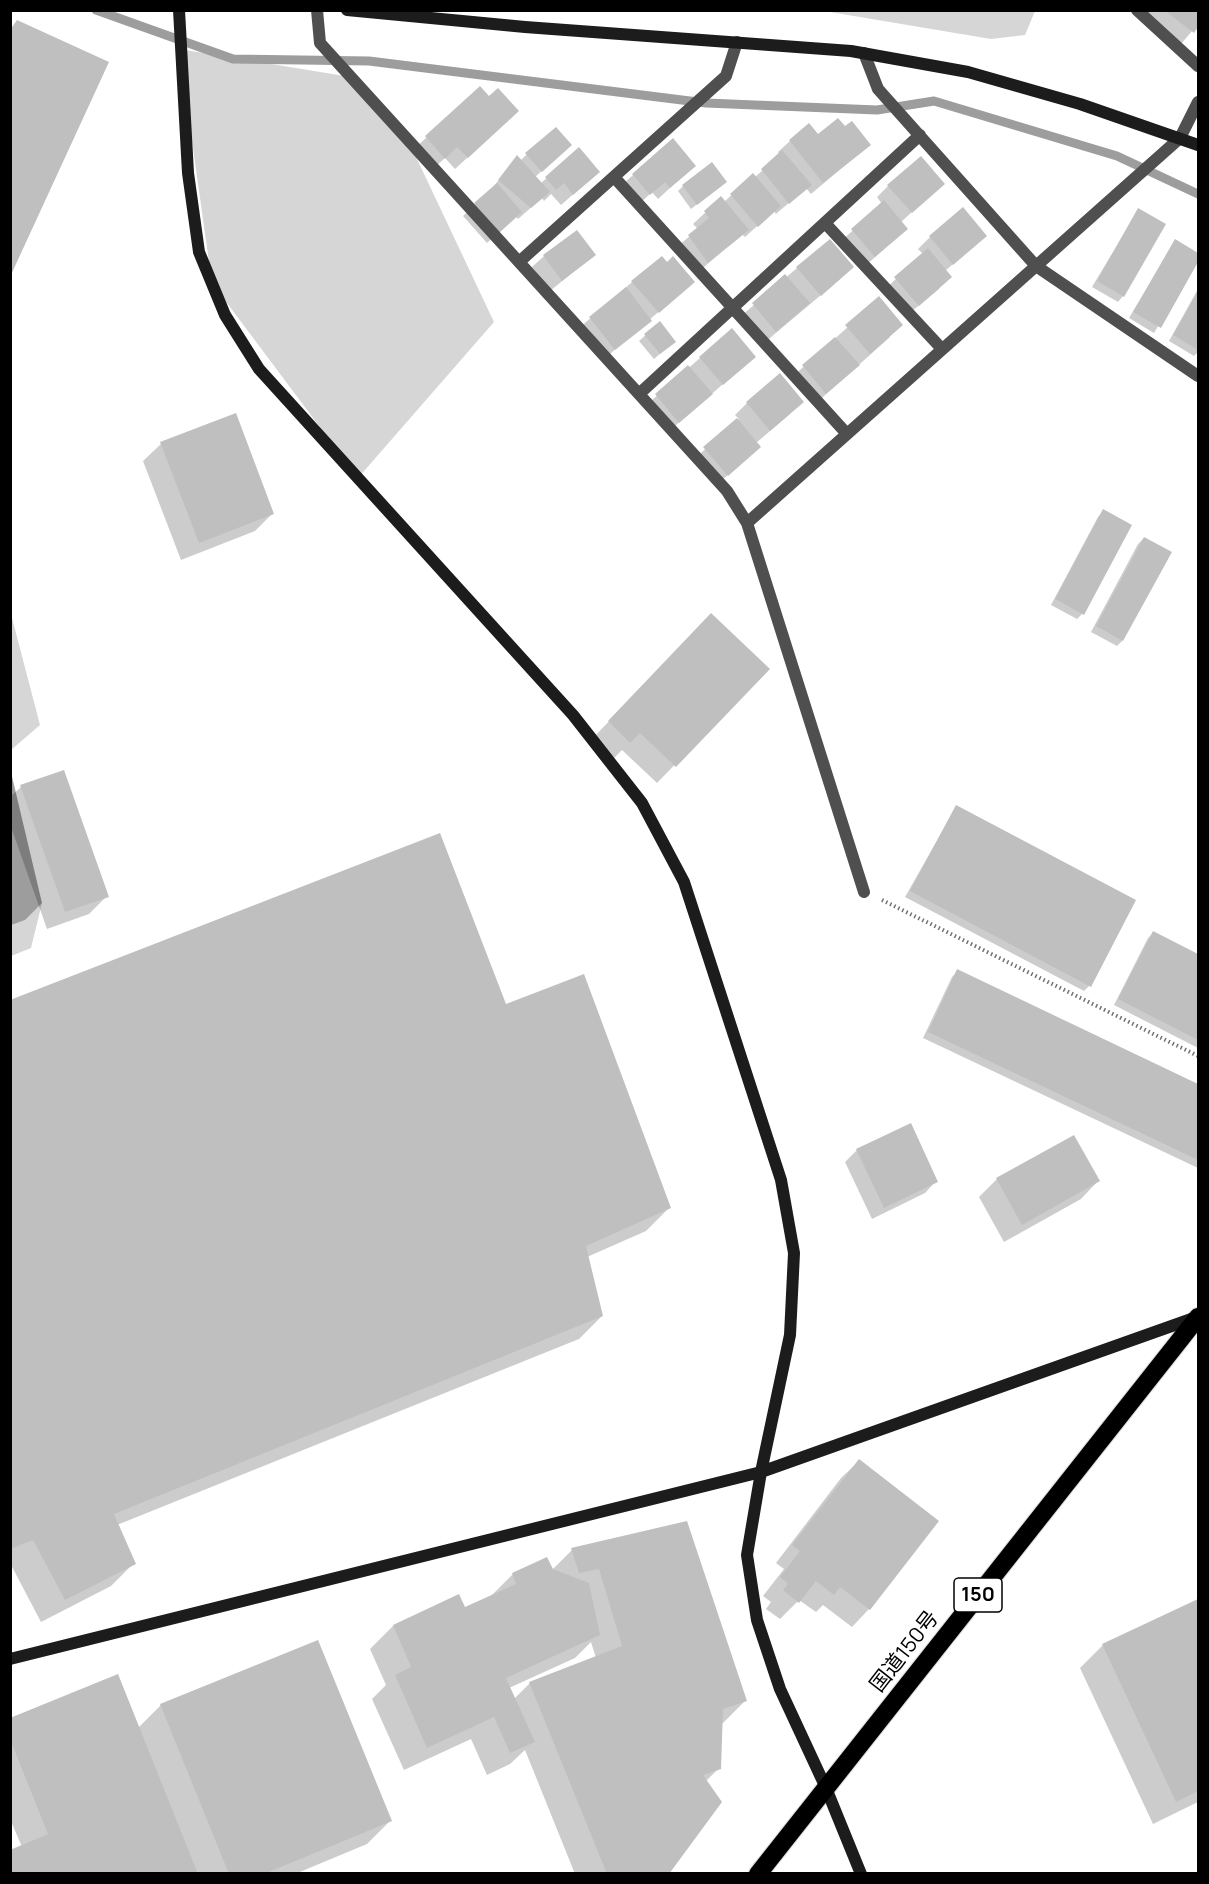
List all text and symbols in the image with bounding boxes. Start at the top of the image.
road number: 150 [954,1578,1002,1612]
street label: 国道150号 [865,1606,945,1698]

